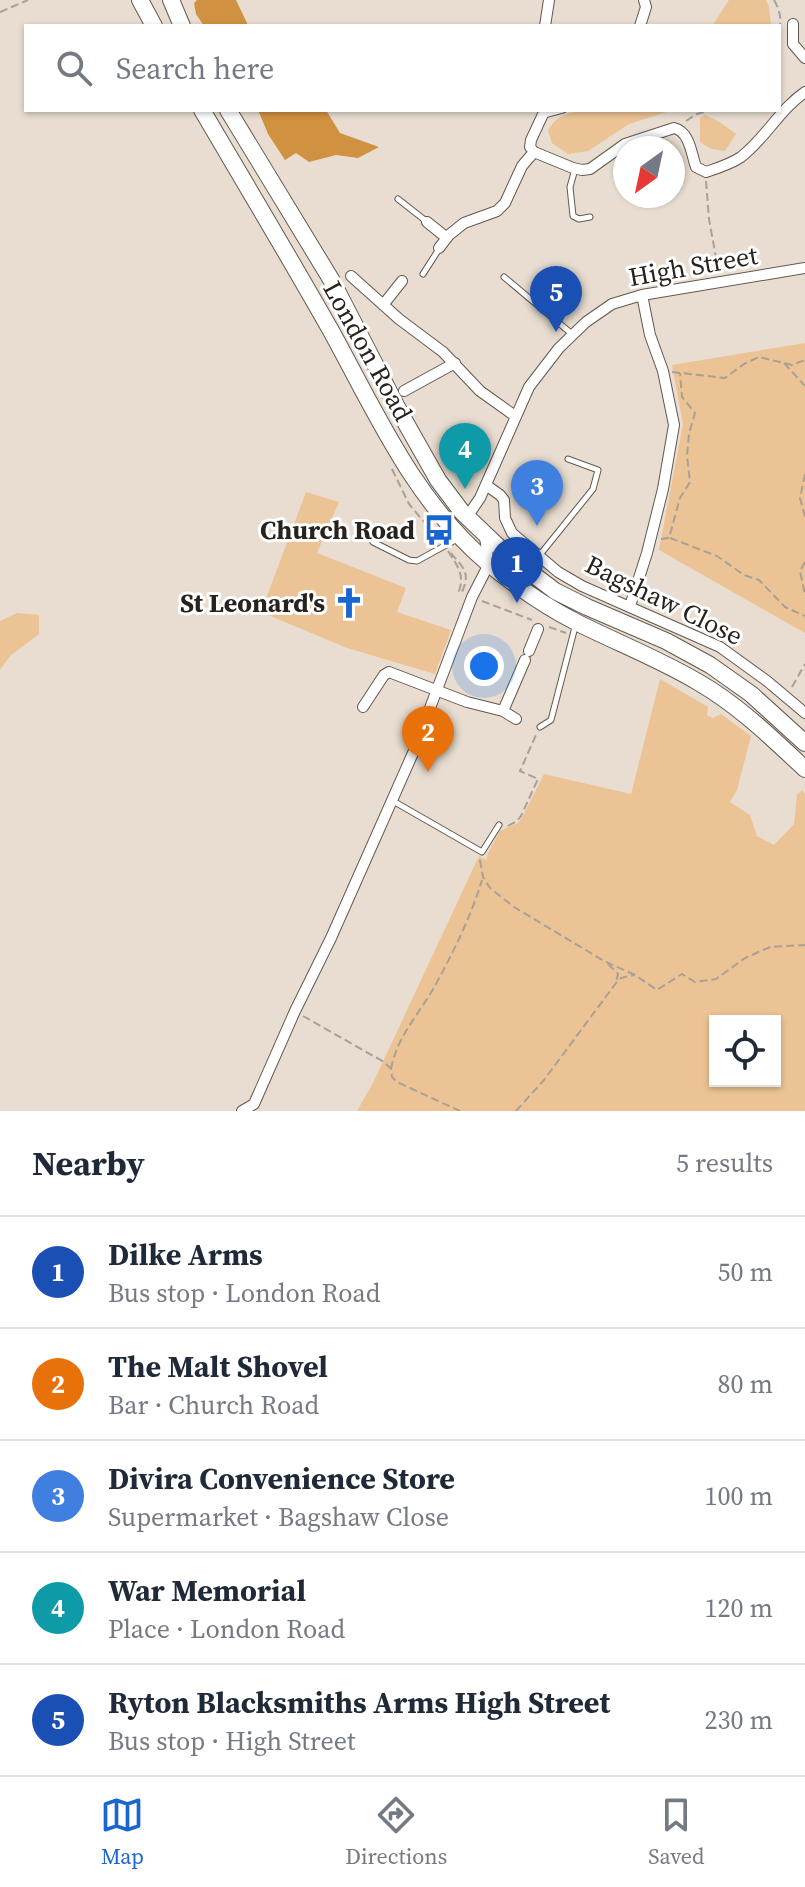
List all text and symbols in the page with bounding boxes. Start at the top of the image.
search box [24,24,781,112]
icon: search [52,46,96,90]
text: Search here [116,48,274,89]
north arrow [613,136,685,208]
street label: High Street [626,237,761,295]
pin: 5 [530,266,582,332]
street label: London Road [315,274,422,428]
pin: 4 [439,423,491,489]
pin: 3 [511,460,563,526]
place label: Church Road [260,512,415,548]
bus stop icon: Church Road [422,513,456,547]
pin: 1 [491,537,543,603]
street label: Bagshaw Close [579,546,749,654]
place label: St Leonard's [180,585,325,621]
church icon: St Leonard's [332,586,366,620]
your location [464,646,504,686]
pin: 2 [402,706,454,772]
map controls [709,1015,781,1087]
button: locate [709,1015,781,1087]
text: Nearby [32,1140,145,1186]
text: 5 results [676,1145,773,1181]
text: Dilke Arms [108,1234,263,1275]
text: 1 [51,1254,65,1290]
text: 50 m [718,1254,773,1290]
text: Bus stop · London Road [108,1275,380,1311]
text: The Malt Shovel [108,1346,328,1387]
text: 2 [51,1366,65,1402]
text: 80 m [718,1366,773,1402]
text: Bar · Church Road [108,1387,319,1423]
text: Divira Convenience Store [108,1458,455,1499]
text: 3 [51,1478,65,1514]
text: 100 m [705,1478,773,1514]
text: Supermarket · Bagshaw Close [108,1499,449,1535]
text: War Memorial [108,1570,306,1611]
text: 4 [51,1590,65,1626]
text: 120 m [705,1590,773,1626]
text: Place · London Road [108,1611,345,1647]
text: Ryton Blacksmiths Arms High Street [108,1682,610,1723]
text: 5 [51,1702,65,1738]
text: 230 m [705,1702,773,1738]
text: Bus stop · High Street [108,1723,356,1759]
tab: Map [100,1793,144,1871]
tab: Directions [345,1793,447,1871]
tab: Saved [648,1793,705,1871]

